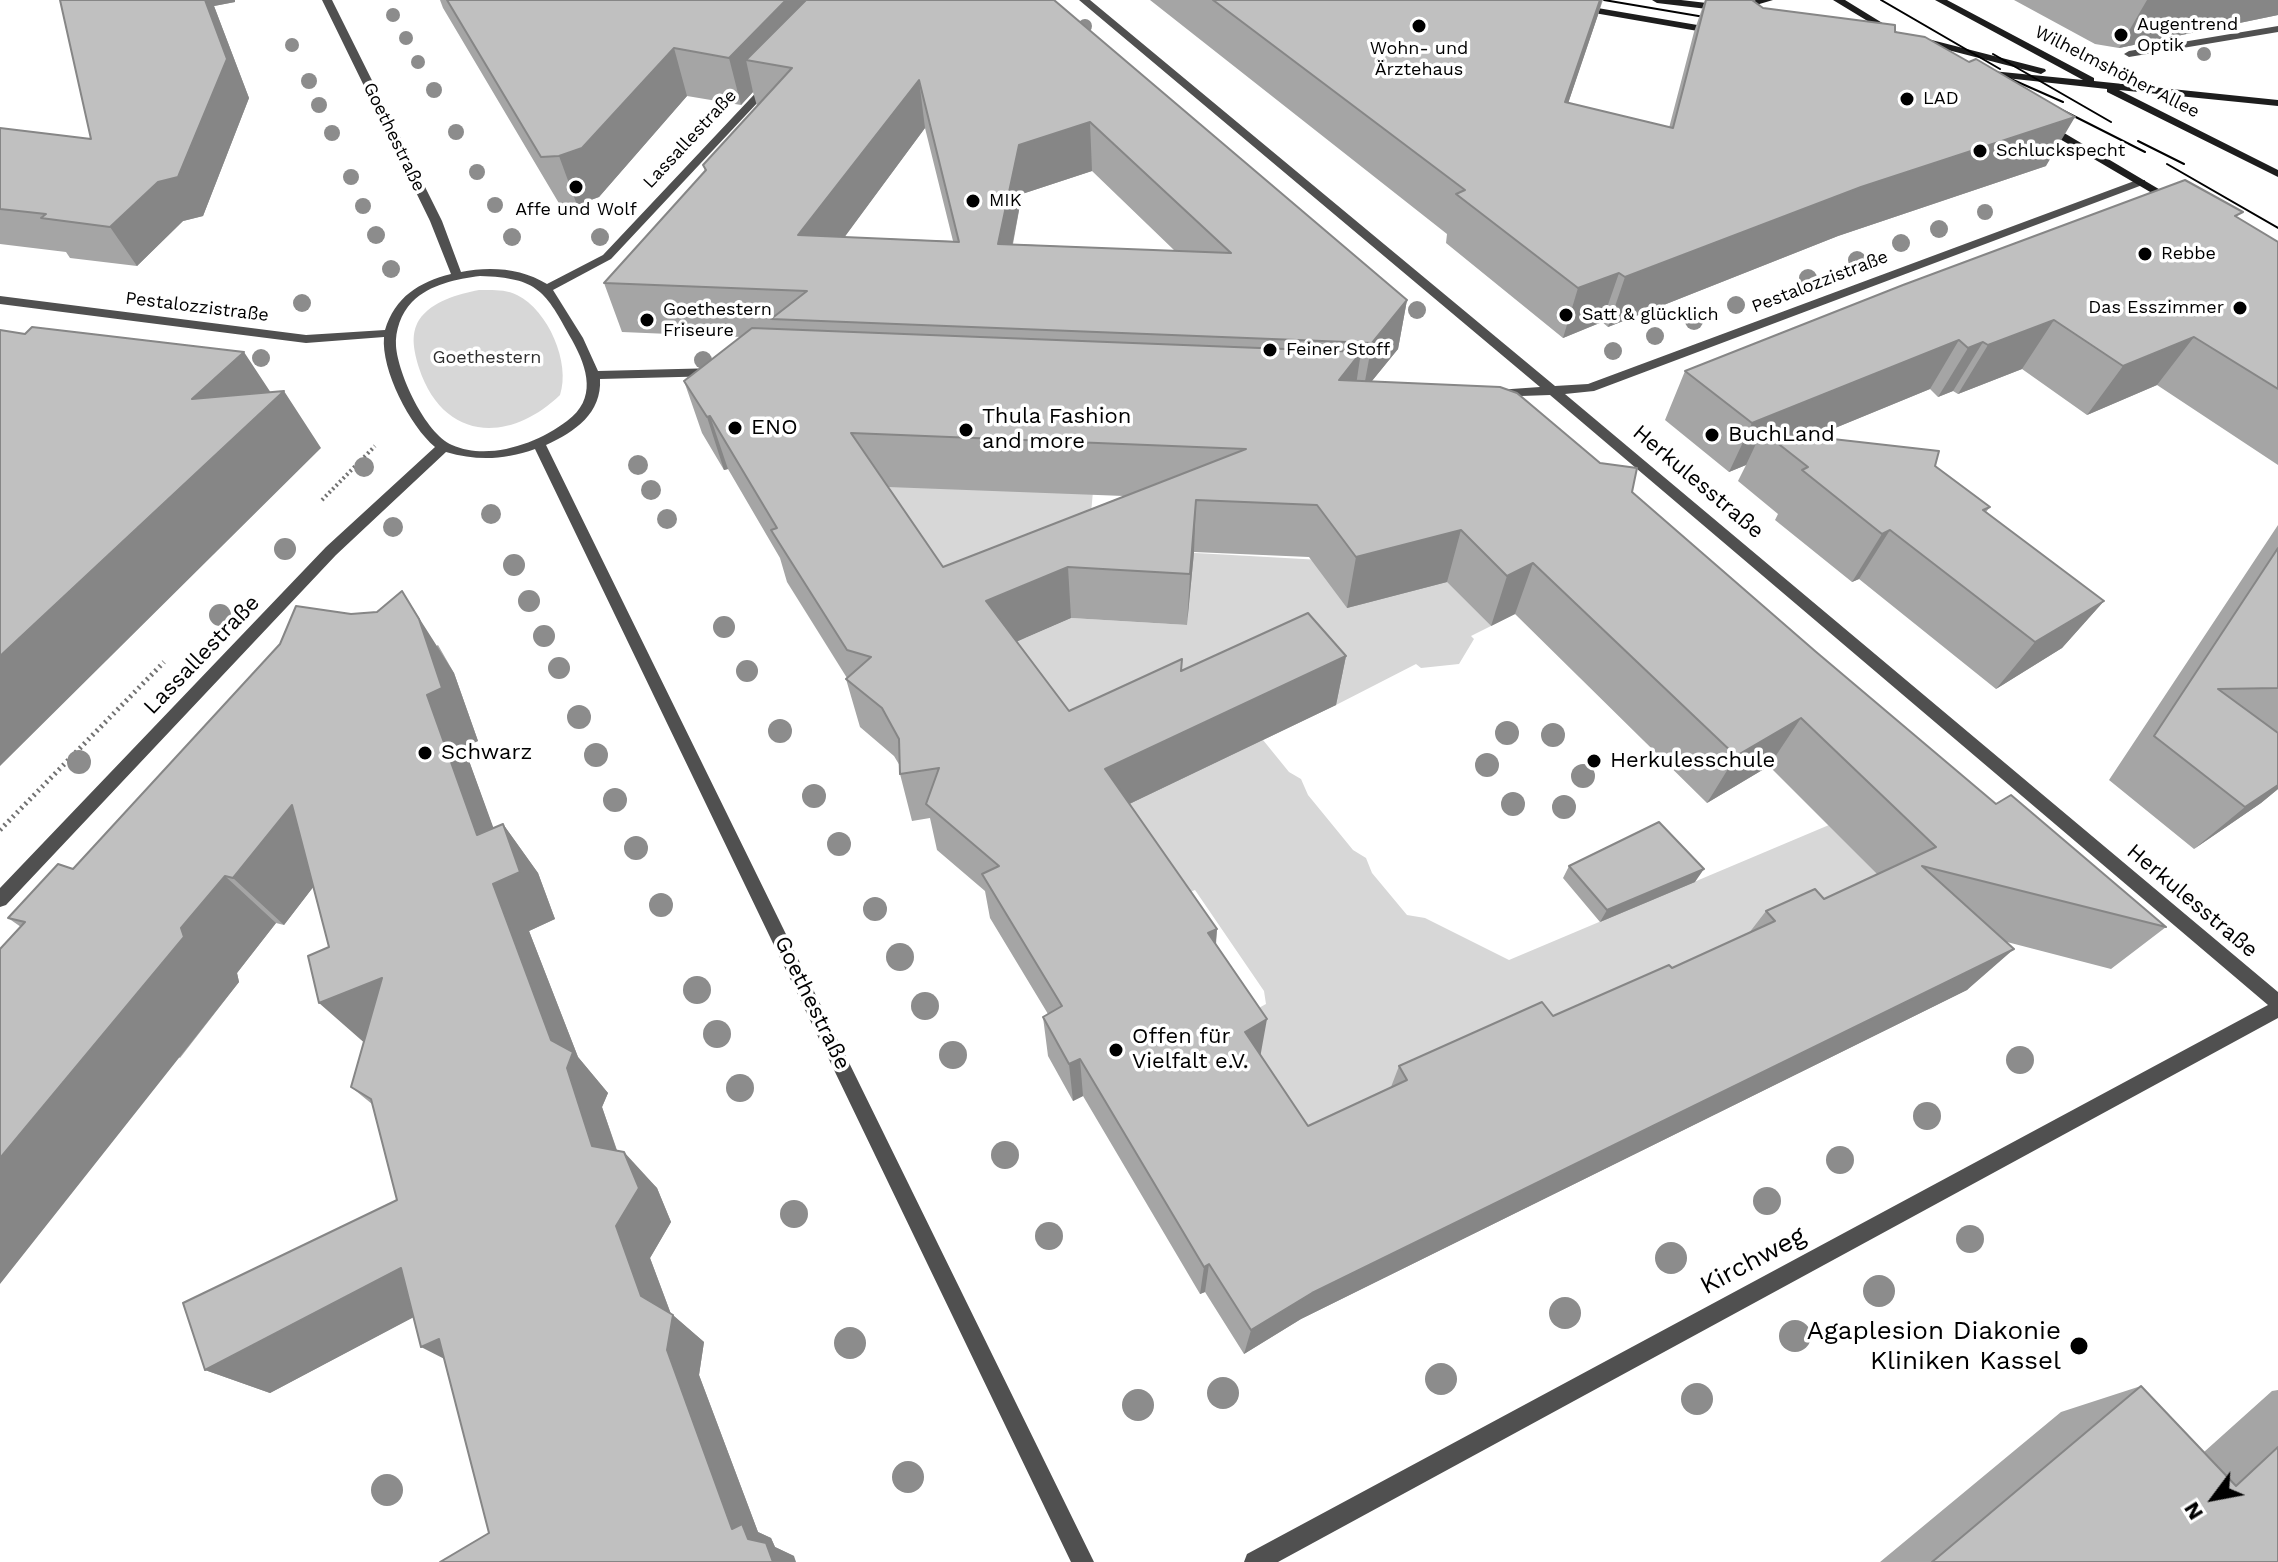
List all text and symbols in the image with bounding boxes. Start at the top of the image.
place label: Augentrend Optik [2137,14,2238,56]
marker: Wohn- und Ärztehaus [1410,17,1428,35]
street label: Wilhelmshöher Allee [2031,21,2203,123]
marker: Augentrend Optik [2112,26,2130,44]
place label: Wohn- und Ärztehaus [1370,38,1468,80]
street label: Goethestraße [358,79,430,195]
street label: Lassallestraße [639,85,741,193]
place label: LAD [1923,88,1959,110]
marker: LAD [1898,90,1916,108]
place label: Schluckspecht [1996,140,2125,162]
marker: Schluckspecht [1971,142,1989,160]
marker: Affe und Wolf [567,178,585,196]
place label: MIK [989,190,1022,212]
marker: MIK [964,192,982,210]
place label: Affe und Wolf [515,199,637,221]
place label: Rebbe [2161,243,2216,265]
marker: Rebbe [2136,245,2154,263]
street label: Pestalozzistraße [1749,246,1891,318]
street label: Pestalozzistraße [124,287,270,327]
place label: Das Esszimmer [2088,297,2224,319]
place label: Goethestern Friseure [663,299,772,342]
marker: Das Esszimmer [2231,299,2249,317]
place label: Satt & glücklich [1582,304,1719,326]
marker: Satt & glücklich [1557,306,1575,324]
marker: Goethestern Friseure [638,311,656,329]
place label: Feiner Stoff [1286,339,1390,361]
marker: Feiner Stoff [1261,341,1279,359]
park label: Goethestern [433,347,541,369]
place label: Thula Fashion and more [982,404,1131,456]
place label: ENO [751,415,798,441]
marker: ENO [726,419,744,437]
street label: Herkulesstraße [1627,420,1769,544]
marker: Thula Fashion and more [957,421,975,439]
place label: BuchLand [1728,422,1835,448]
marker: BuchLand [1703,426,1721,444]
street label: Lassallestraße [138,590,266,720]
place label: Schwarz [441,740,532,766]
marker: Schwarz [416,744,434,762]
place label: Herkulesschule [1610,748,1775,774]
marker: Herkulesschule [1585,752,1603,770]
street label: Herkulesstraße [2121,839,2263,963]
street label: Goethestraße [768,932,856,1074]
place label: Offen für Vielfalt e.V. [1132,1024,1248,1076]
marker: Offen für Vielfalt e.V. [1107,1041,1125,1059]
street label: Kirchweg [1695,1220,1811,1302]
place label: Agaplesion Diakonie Kliniken Kassel [1807,1315,2061,1376]
marker: Agaplesion Diakonie Kliniken Kassel [2068,1335,2090,1357]
north arrow [2174,1458,2254,1538]
text: N [2178,1497,2208,1525]

